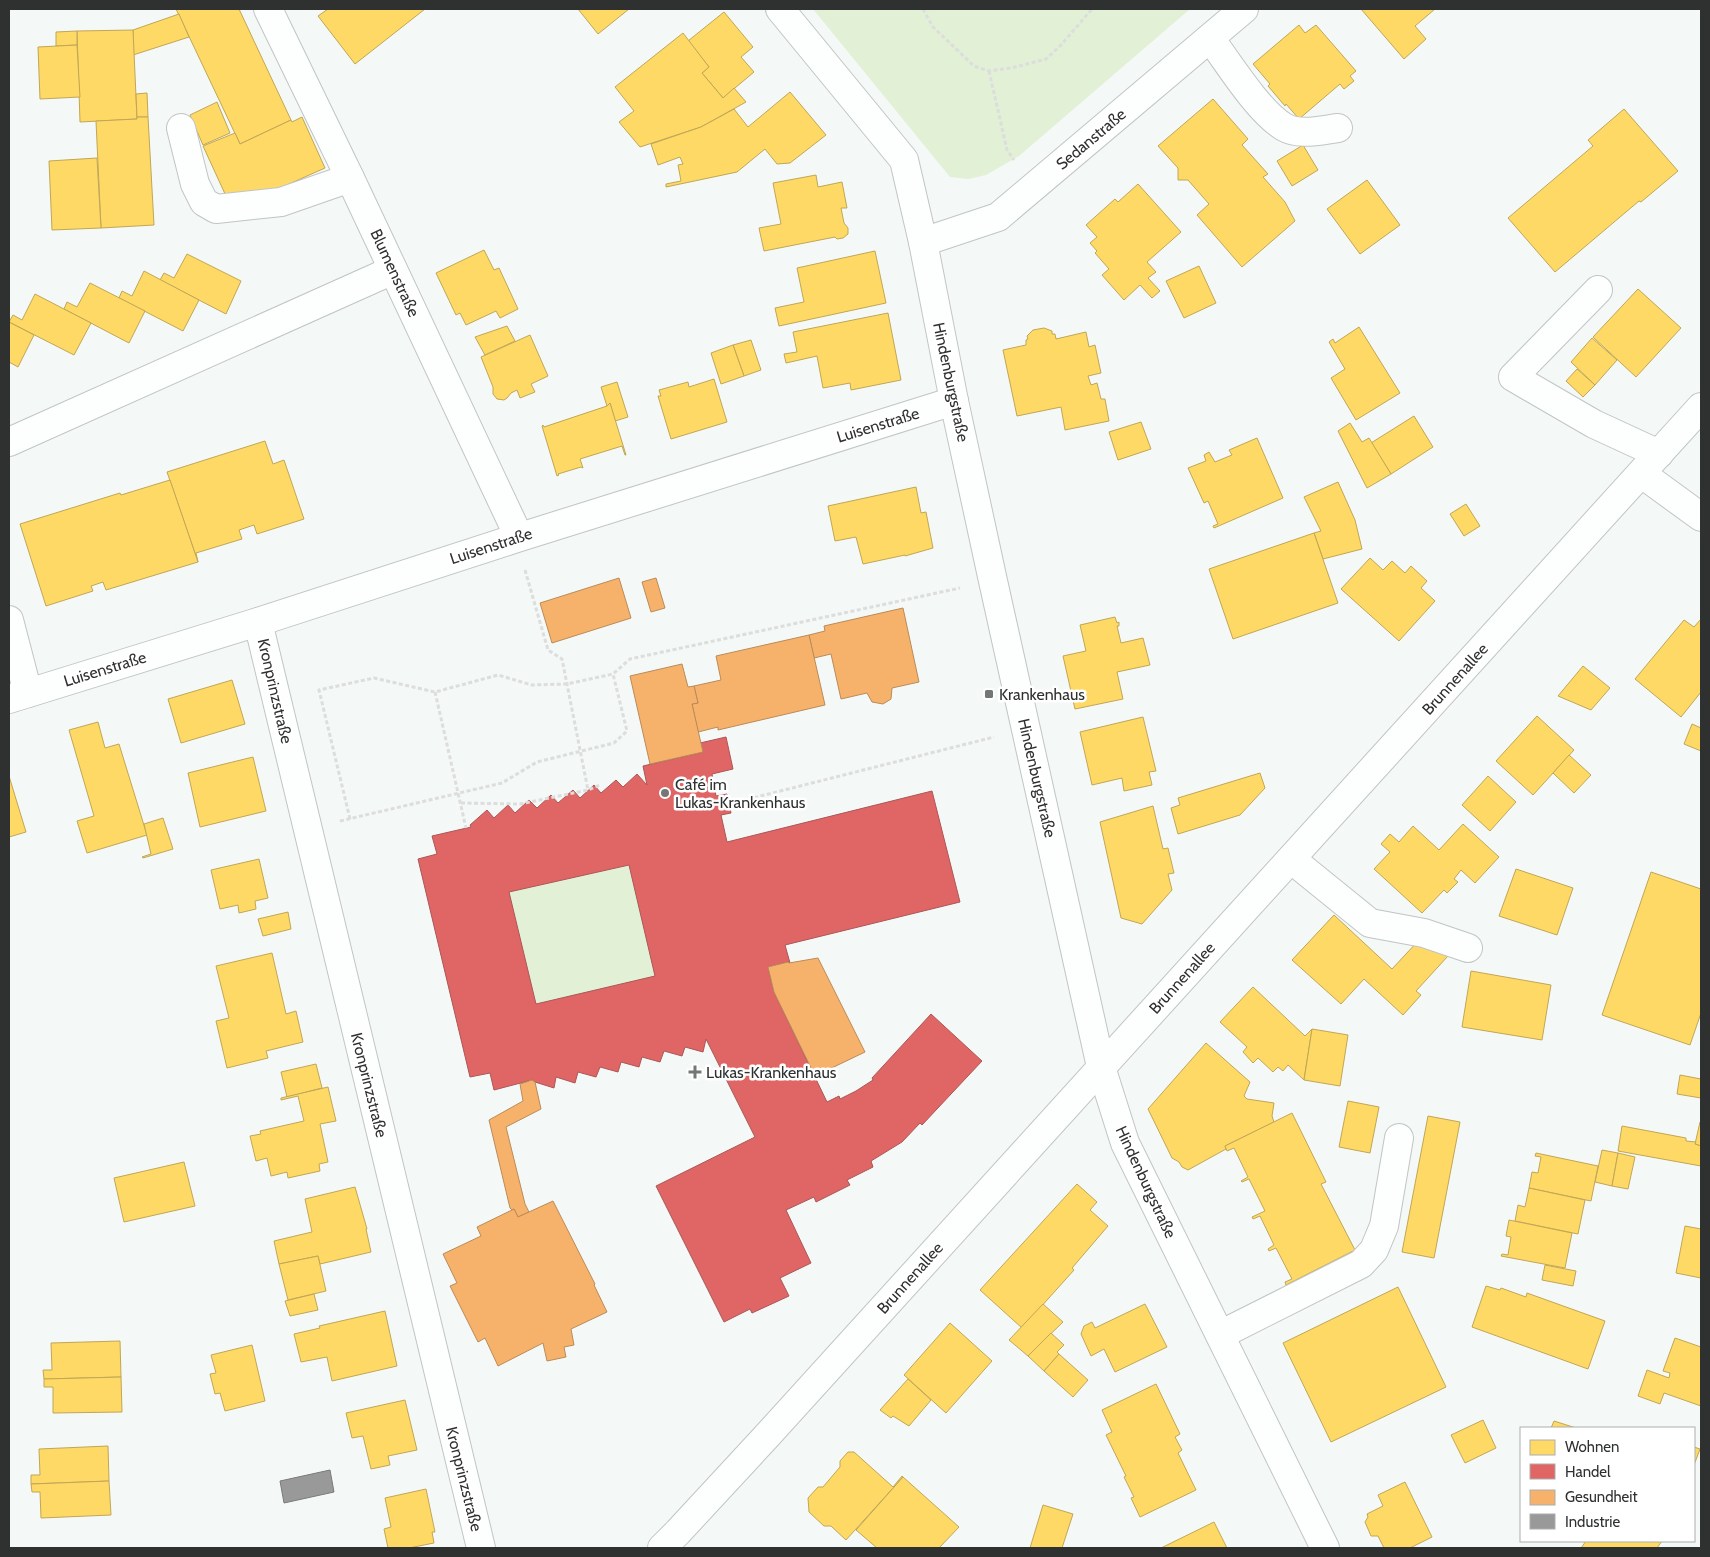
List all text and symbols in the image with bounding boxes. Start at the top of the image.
street label: Sedanstraße [1052,104,1130,174]
street label: Blumenstraße [366,226,424,320]
street label: Hindenburgstraße [929,321,973,443]
street label: Luisenstraße [834,403,922,447]
street label: Luisenstraße [447,524,535,568]
street label: Kronprinzstraße [254,636,296,746]
street label: Brunnenallee [1418,639,1492,719]
street label: Luisenstraße [61,647,149,691]
place label: Krankenhaus [999,685,1085,704]
marker: Krankenhaus [983,688,995,700]
street label: Hindenburgstraße [1014,717,1060,839]
place label: Café im Lukas-Krankenhaus [675,775,806,812]
marker: Café im Lukas-Krankenhaus [659,787,671,799]
street label: Brunnenallee [1145,938,1219,1018]
street label: Kronprinzstraße [347,1031,391,1139]
place label: Lukas-Krankenhaus [706,1063,837,1082]
marker: Lukas-Krankenhaus [688,1065,702,1079]
street label: Hindenburgstraße [1112,1123,1180,1241]
street label: Brunnenallee [873,1238,947,1318]
street label: Kronprinzstraße [442,1425,486,1533]
legend [1520,1427,1695,1542]
text: Wohnen [1565,1438,1619,1456]
text: Handel [1565,1463,1611,1481]
text: Gesundheit [1565,1488,1638,1506]
text: Industrie [1565,1513,1620,1531]

